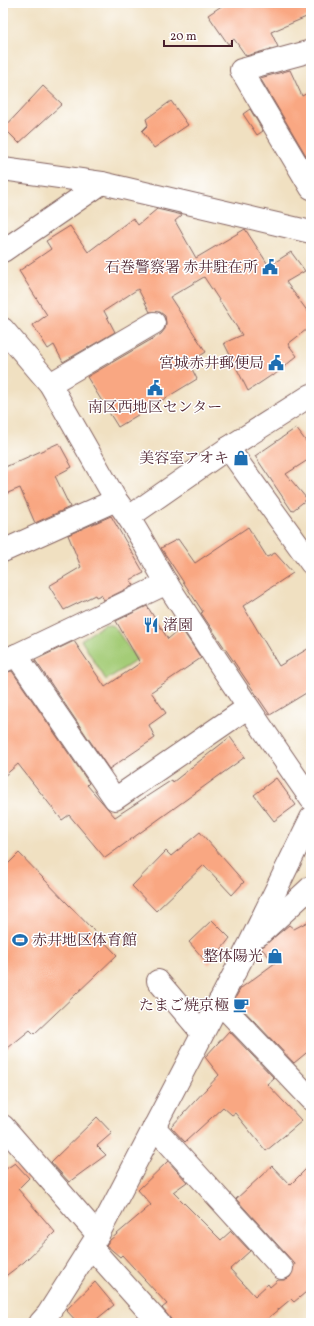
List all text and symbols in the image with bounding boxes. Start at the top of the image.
scale bar [164,22,232,48]
text: 20 m [170,29,197,45]
place label: 石巻警察署 赤井駐在所 [105,258,258,279]
public building icon: 石巻警察署 赤井駐在所 [261,258,279,276]
place label: 宮城赤井郵便局 [159,354,264,375]
public building icon: 宮城赤井郵便局 [267,354,285,372]
public building icon: 南区西地区センター [146,379,164,397]
place label: 南区西地区センター [88,398,222,419]
place label: 美容室アオキ [139,449,229,470]
shop icon: 美容室アオキ [232,449,250,467]
restaurant icon: 渚園 [142,616,160,634]
place label: 渚園 [163,616,193,637]
sports icon: 赤井地区体育館 [11,931,29,949]
place label: 赤井地区体育館 [32,931,137,952]
place label: 整体陽光 [203,947,263,968]
shop icon: 整体陽光 [266,947,284,965]
place label: たまご焼京極 [139,996,229,1017]
cafe icon: たまご焼京極 [232,996,250,1014]

